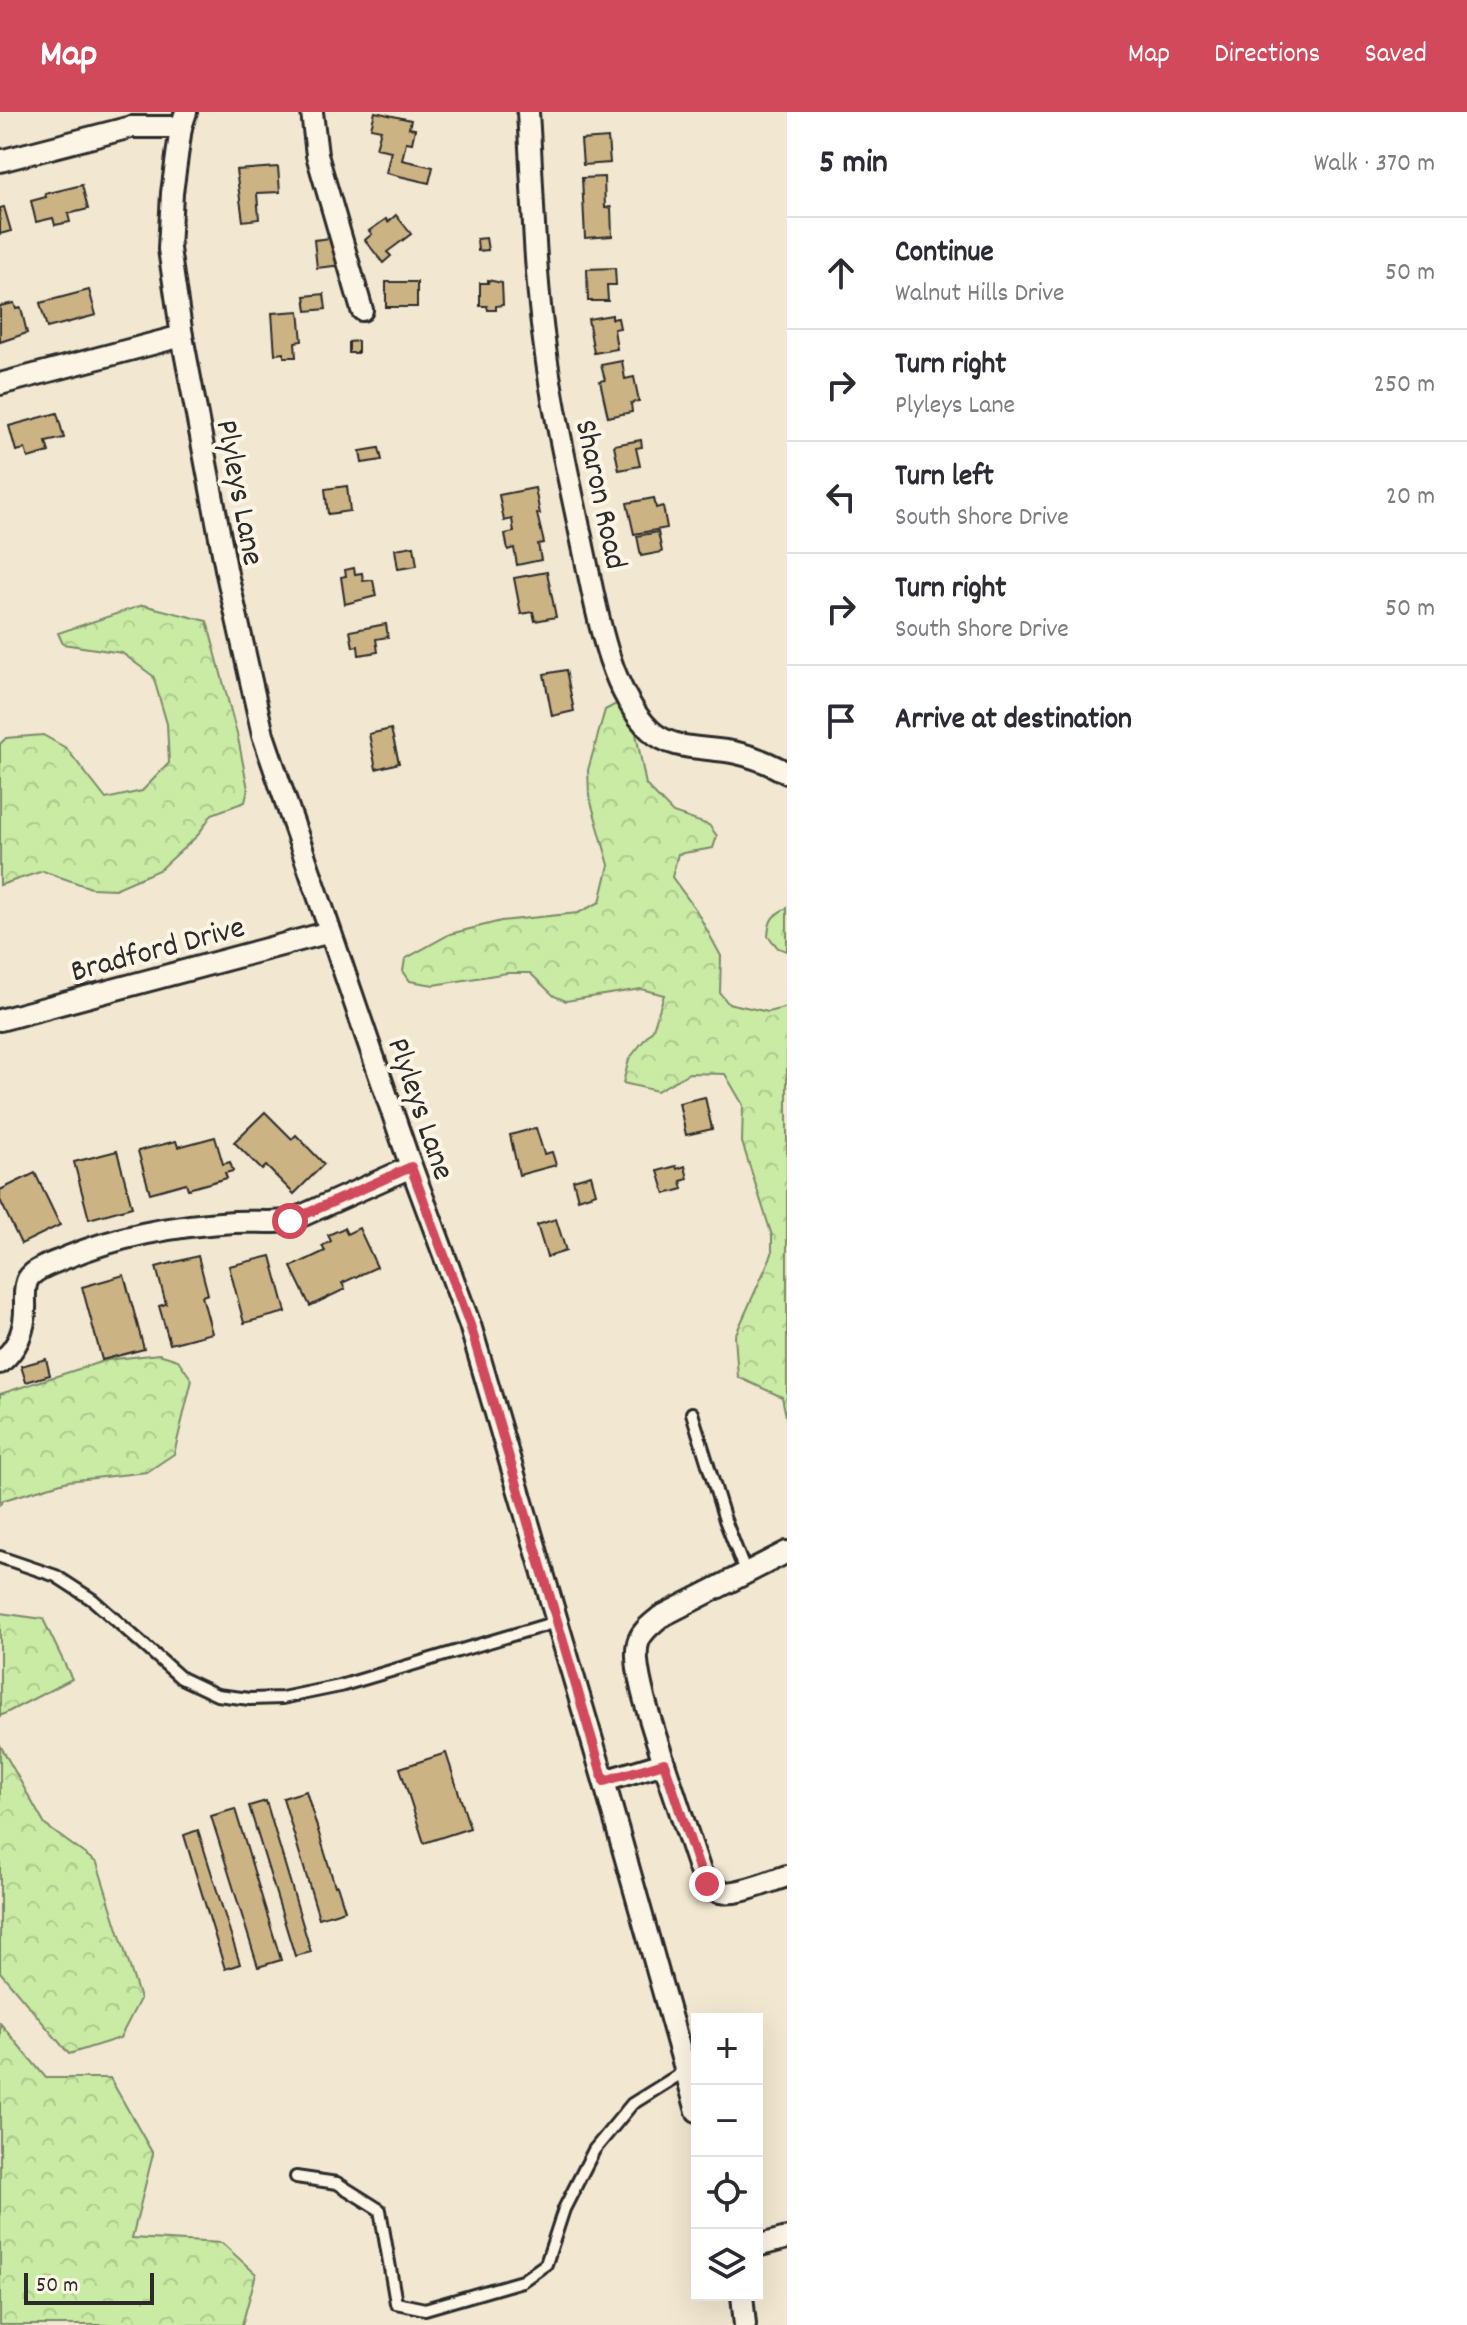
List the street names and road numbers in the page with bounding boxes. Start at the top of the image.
street label: Plyleys Lane [200,416,274,570]
street label: Sharon Road [560,416,636,574]
street label: Bradford Drive [66,907,250,997]
street label: Plyleys Lane [373,1032,464,1187]

